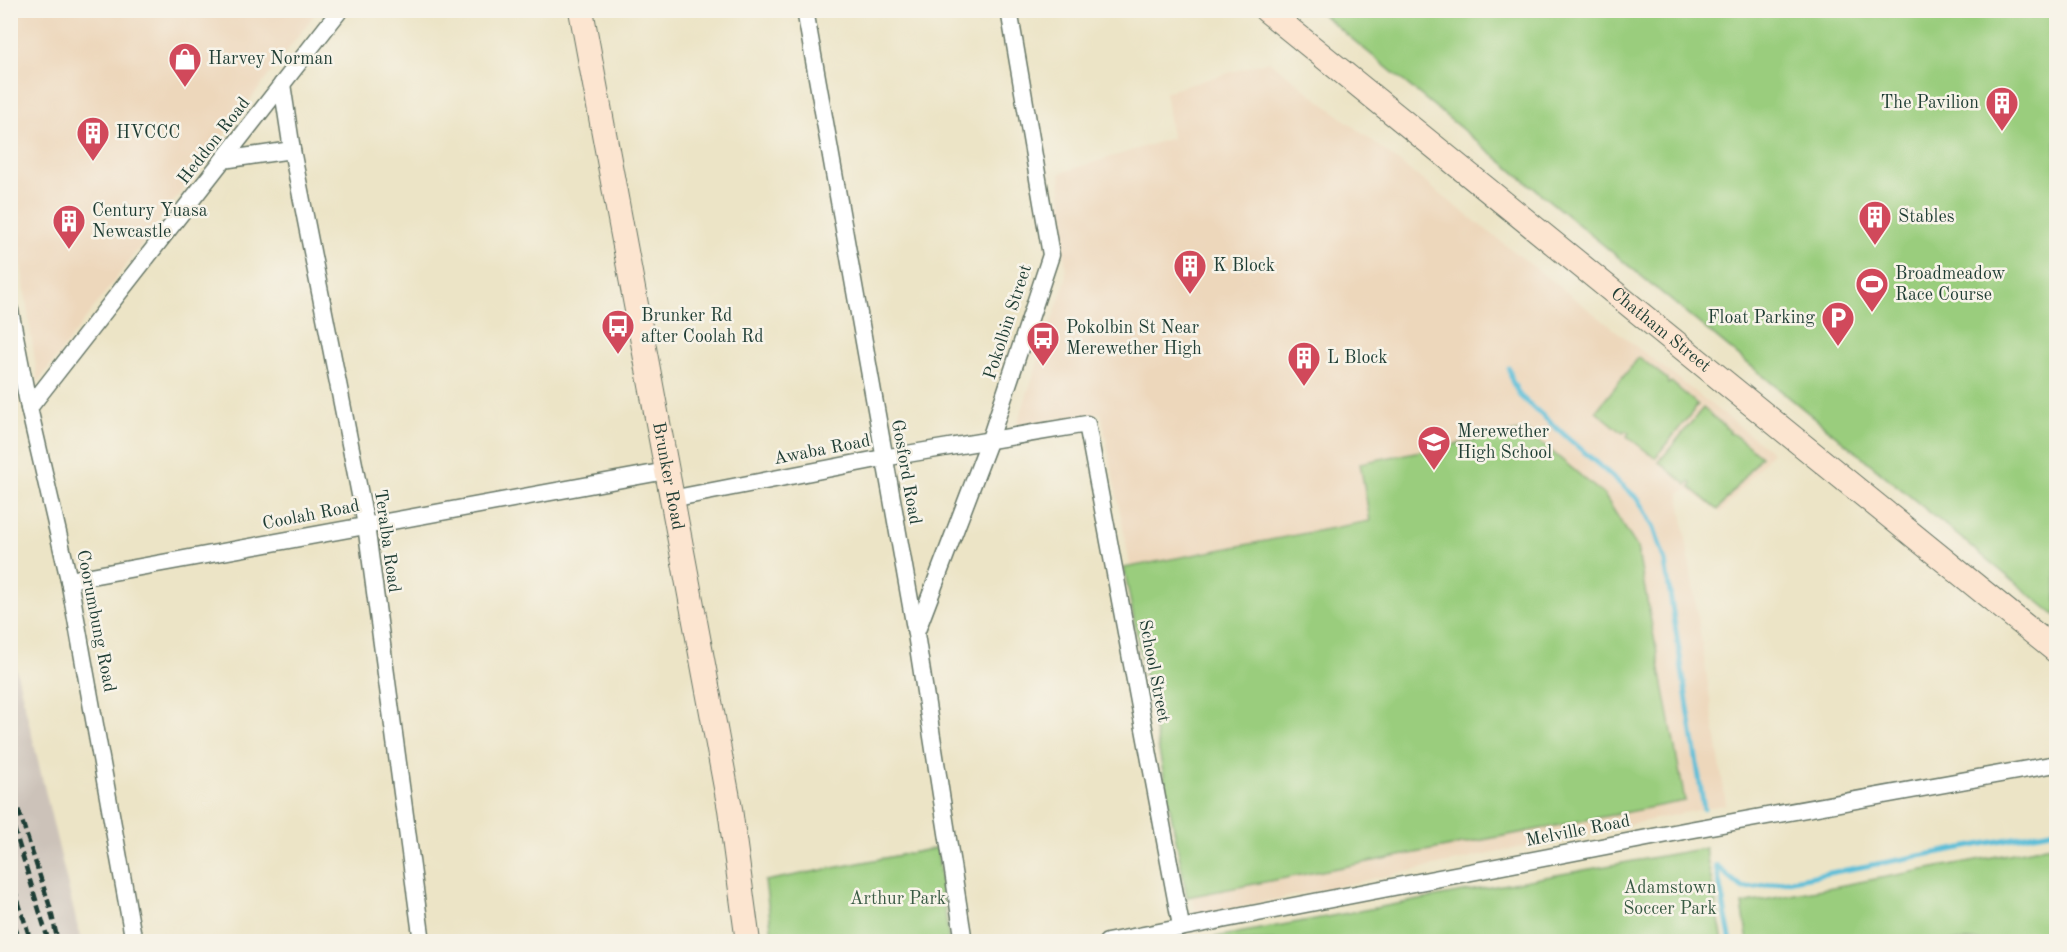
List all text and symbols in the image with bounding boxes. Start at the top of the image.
shop icon: Harvey Norman [167,41,203,88]
place label: Harvey Norman [208,50,333,68]
building icon: The Pavilion [1984,85,2020,132]
street label: Heddon Road [175,94,253,188]
place label: The Pavilion [1881,94,1979,112]
building icon: HVCCC [75,115,111,162]
place label: HVCCC [116,124,180,142]
building icon: Stables [1857,199,1893,246]
place label: Century Yuasa Newcastle [92,202,208,241]
building icon: Century Yuasa Newcastle [51,203,87,250]
place label: Stables [1898,208,1955,226]
building icon: K Block [1172,248,1208,295]
place label: K Block [1213,257,1275,275]
street label: Pokolbin Street [981,262,1035,382]
place label: Broadmeadow Race Course [1895,265,2006,304]
sports icon: Broadmeadow Race Course [1854,266,1890,313]
street label: Chatham Street [1607,284,1714,376]
parking icon: Float Parking [1820,300,1856,347]
place label: Brunker Rd after Coolah Rd [641,307,764,346]
bus stop icon: Brunker Rd after Coolah Rd [600,308,636,355]
place label: Float Parking [1707,309,1815,327]
place label: Pokolbin St Near Merewether High [1066,319,1202,358]
bus stop icon: Pokolbin St Near Merewether High [1025,320,1061,367]
building icon: L Block [1286,340,1322,387]
place label: L Block [1327,349,1388,367]
street label: Gosford Road [888,418,924,526]
street label: Brunker Road [649,421,687,531]
place label: Merewether High School [1457,423,1552,462]
school or university icon: Merewether High School [1416,424,1452,471]
street label: Awaba Road [772,432,872,468]
street label: Teralba Road [371,488,403,594]
street label: Coolah Road [261,497,361,533]
street label: Coorumbung Road [73,548,119,694]
street label: School Street [1135,618,1173,724]
street label: Melville Road [1524,812,1632,850]
park label: Adamstown Soccer Park [1623,879,1717,918]
park label: Arthur Park [850,890,946,908]

